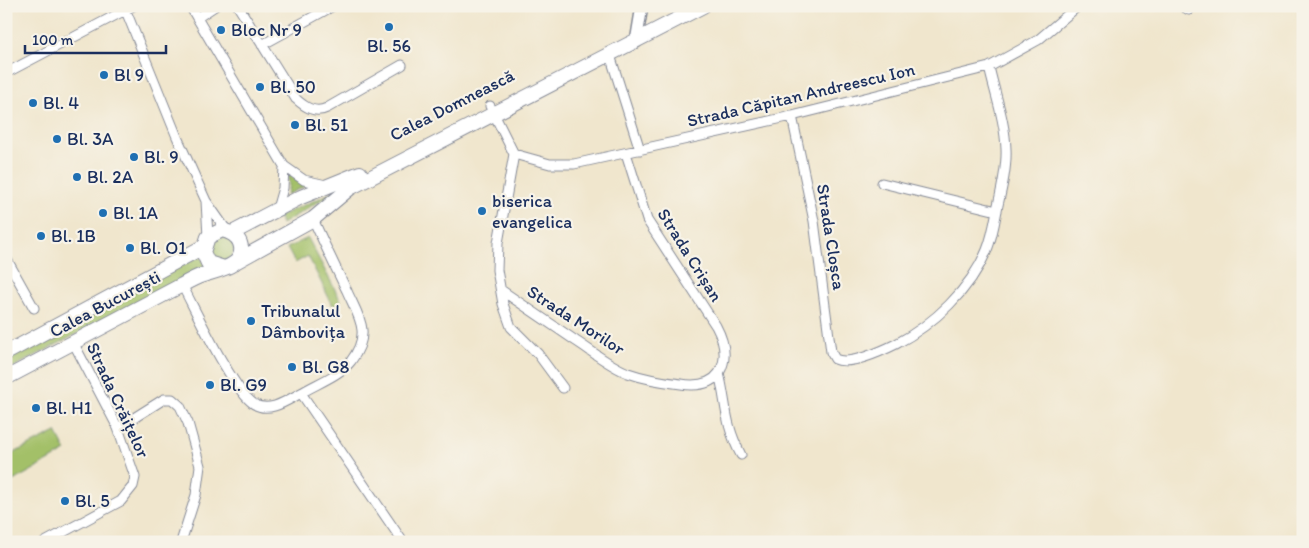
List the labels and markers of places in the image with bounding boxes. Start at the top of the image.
place label: Bloc Nr 9 [231,19,302,41]
marker: Bl. 56 [383,21,395,33]
marker: Bloc Nr 9 [215,24,227,36]
place label: Bl. 56 [367,35,411,57]
place label: Bl 9 [114,64,144,86]
marker: Bl 9 [98,69,110,81]
place label: Bl. 50 [270,76,316,98]
marker: Bl. 50 [254,81,266,93]
place label: Bl. 4 [43,92,79,114]
marker: Bl. 4 [27,97,39,109]
place label: Bl. 51 [305,114,348,136]
marker: Bl. 51 [289,119,301,131]
place label: Bl. 3A [67,128,114,150]
marker: Bl. 3A [51,133,63,145]
place label: Bl. 9 [144,146,179,168]
marker: Bl. 9 [128,151,140,163]
place label: Bl. 2A [87,166,134,188]
marker: Bl. 2A [71,171,83,183]
place label: biserica evangelica [492,190,572,233]
place label: Bl. 1A [113,202,159,224]
marker: biserica evangelica [476,205,488,217]
marker: Bl. 1A [97,207,109,219]
place label: Bl. 1B [51,225,96,247]
marker: Bl. 1B [35,230,47,242]
place label: Bl. O1 [140,237,187,259]
marker: Bl. O1 [124,242,136,254]
place label: Tribunalul Dâmbovița [261,300,346,343]
marker: Tribunalul Dâmbovița [245,315,257,327]
place label: Bl. G8 [302,356,350,378]
marker: Bl. G8 [286,361,298,373]
place label: Bl. G9 [220,374,267,396]
marker: Bl. G9 [204,379,216,391]
place label: Bl. H1 [46,397,92,419]
marker: Bl. H1 [30,402,42,414]
place label: Bl. 5 [75,490,110,512]
marker: Bl. 5 [59,495,71,507]

